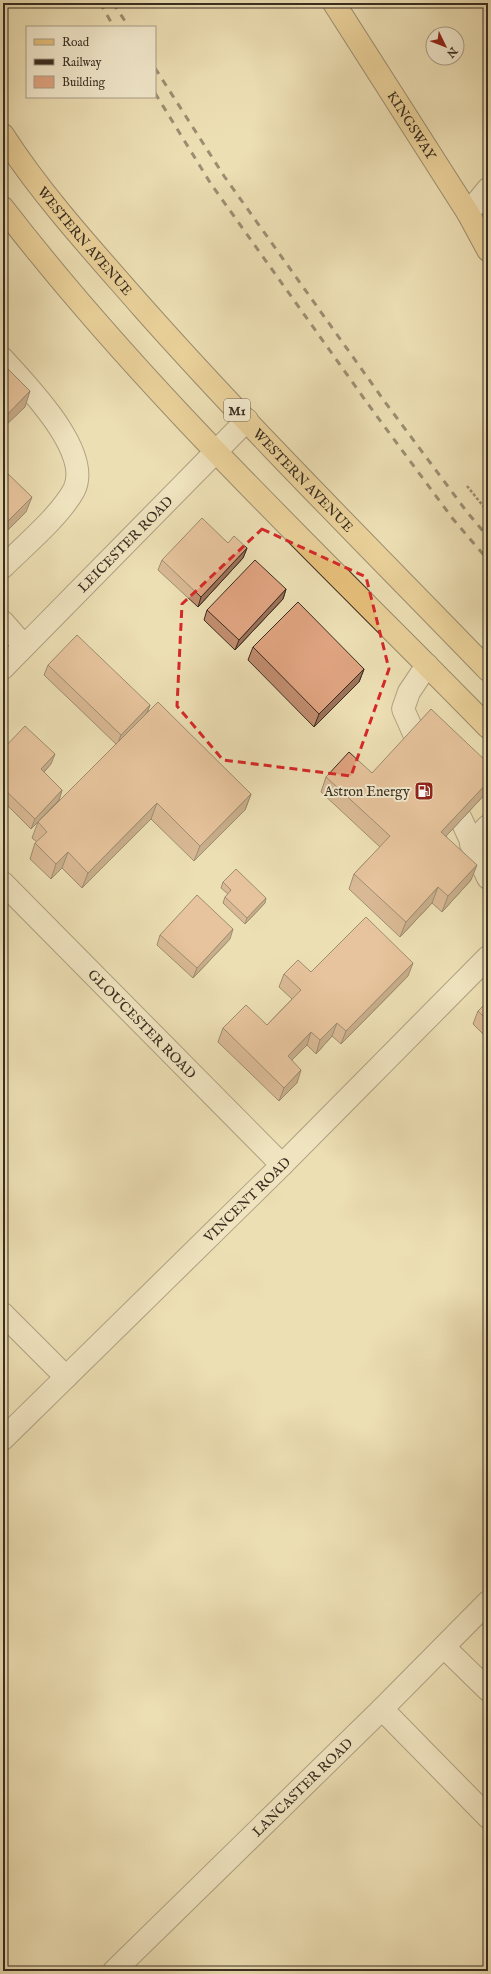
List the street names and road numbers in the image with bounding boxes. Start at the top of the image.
street label: KINGSWAY [383,88,440,165]
street label: WESTERN AVENUE [33,183,136,300]
road number: M1 [224,399,250,421]
street label: WESTERN AVENUE [249,425,357,537]
street label: LEICESTER ROAD [74,493,177,597]
street label: GLOUCESTER ROAD [83,966,200,1083]
street label: VINCENT ROAD [200,1153,295,1247]
street label: LANCASTER ROAD [249,1735,357,1841]

